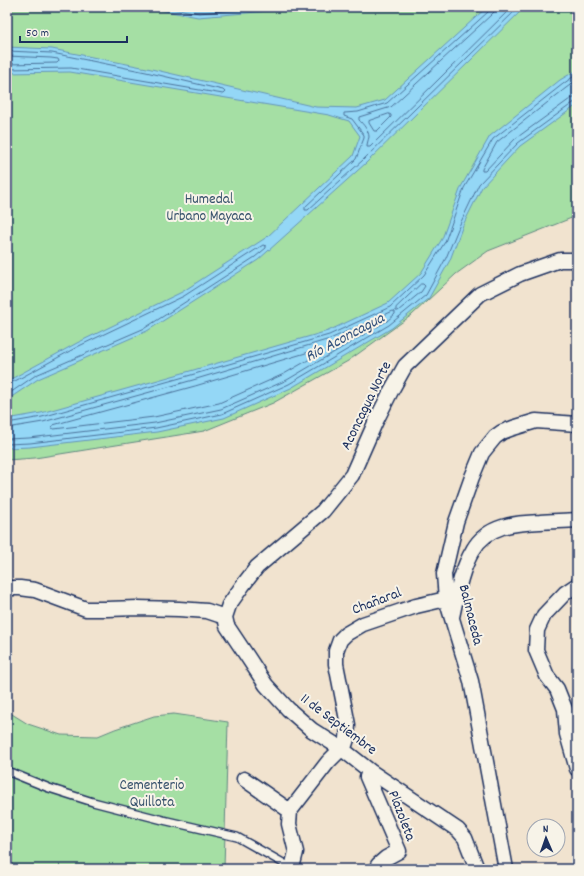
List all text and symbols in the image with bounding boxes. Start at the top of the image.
scale bar [20,18,127,44]
text: 50 m [26,25,49,42]
park label: Humedal Urbano Mayaca [166,189,253,228]
water label: Río Aconcagua [301,307,390,368]
street label: Aconcagua Norte [336,358,398,454]
street label: Chañaral [349,582,405,621]
street label: Balmaceda [452,582,488,649]
street label: 11 de Septiembre [295,689,381,761]
park label: Cementerio Quillota [120,775,185,814]
street label: Plazoleta [381,788,421,845]
north arrow [526,818,566,858]
text: N [543,822,549,838]

